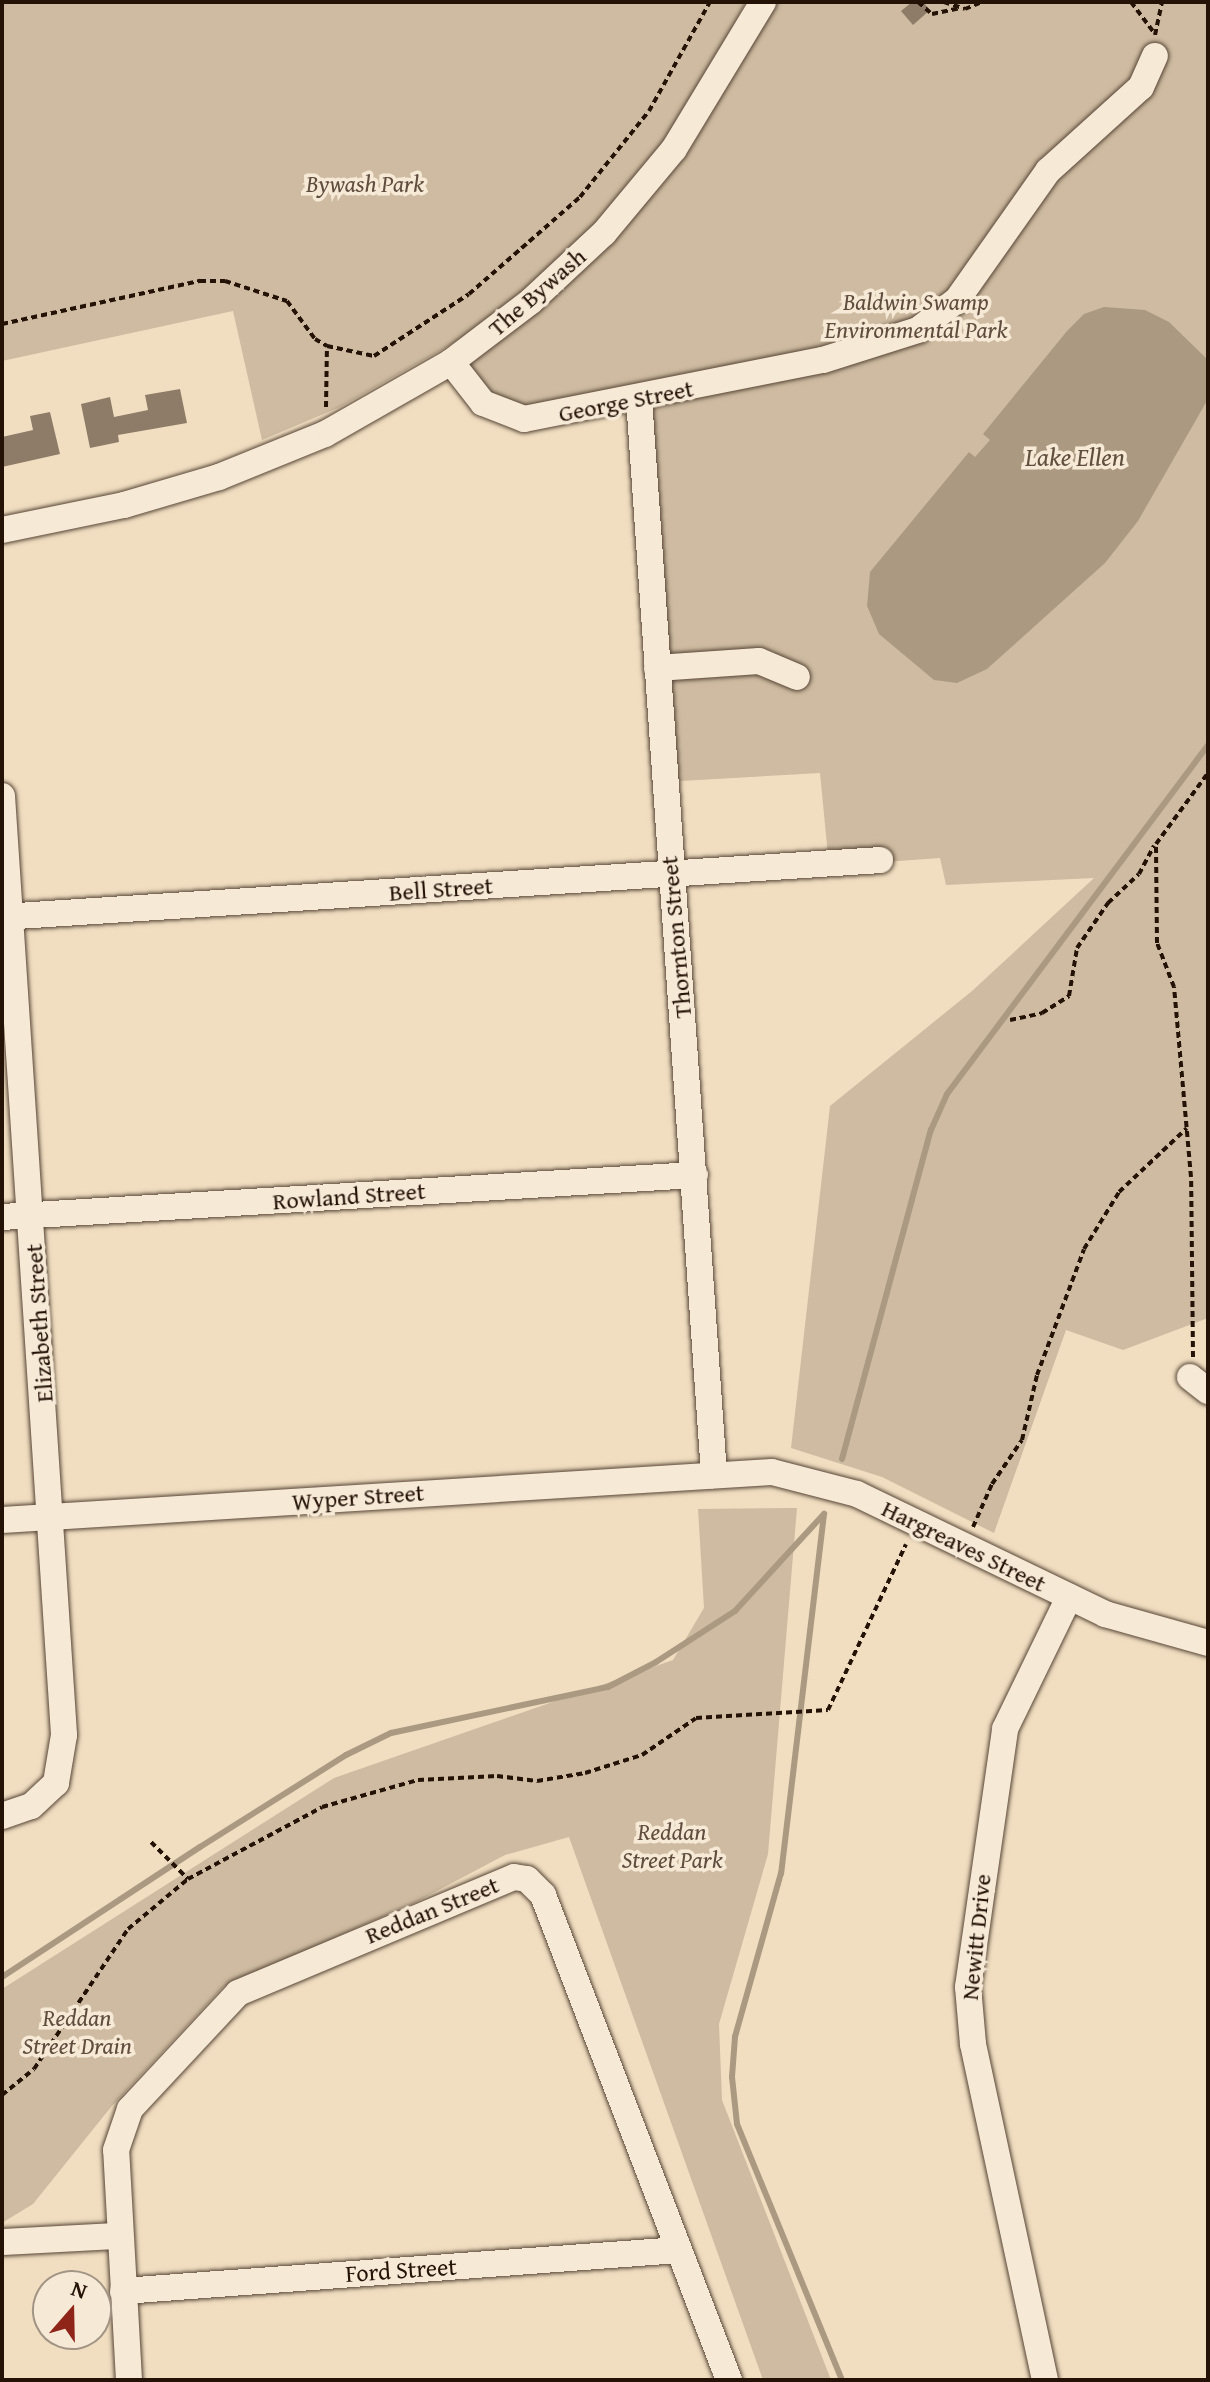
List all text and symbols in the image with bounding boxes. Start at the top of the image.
park label: Bywash Park [306,170,424,198]
street label: The Bywash [482,242,592,342]
park label: Baldwin Swamp Environmental Park [825,288,1007,344]
street label: George Street [556,374,696,428]
water label: Lake Ellen [1025,441,1125,473]
street label: Thornton Street [655,855,697,1019]
street label: Bell Street [388,871,494,907]
street label: Rowland Street [272,1176,426,1216]
street label: Elizabeth Street [19,1243,59,1403]
street label: Wyper Street [291,1478,425,1516]
street label: Hargreaves Street [877,1494,1051,1598]
park label: Reddan Street Park [621,1818,723,1874]
street label: Reddan Street [361,1870,503,1950]
street label: Newitt Drive [955,1872,997,2002]
park label: Reddan Street Drain [22,2004,132,2060]
street label: Ford Street [344,2252,458,2288]
north arrow [32,2270,112,2350]
text: N [67,2272,92,2307]

